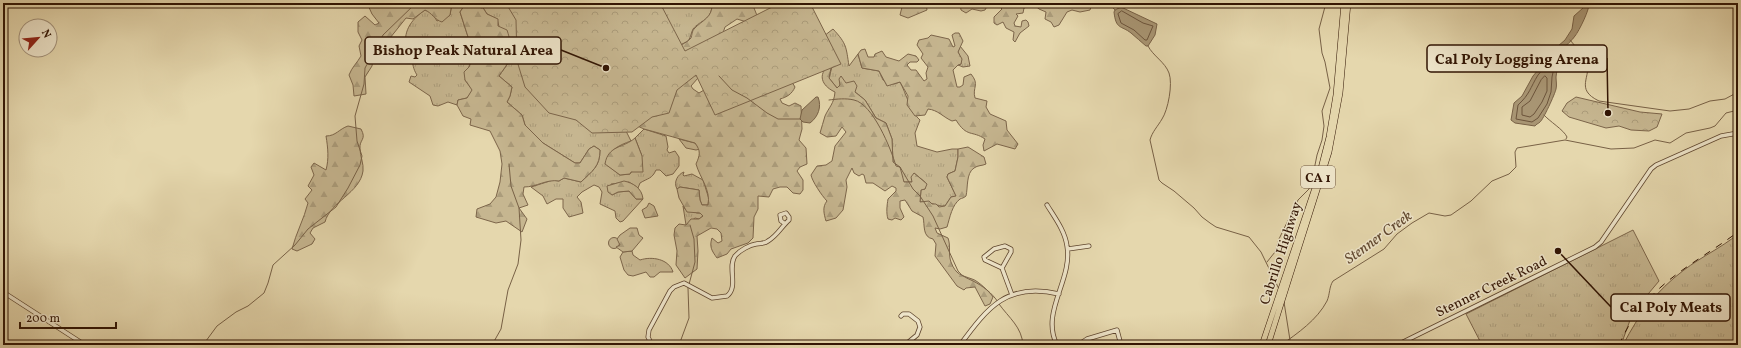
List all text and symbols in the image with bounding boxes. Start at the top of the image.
north arrow [18,18,58,58]
text: N [37,27,54,41]
callout: Bishop Peak Natural Area [365,37,561,64]
text: Bishop Peak Natural Area [373,41,553,62]
callout: Cal Poly Logging Arena [1427,45,1607,72]
text: Cal Poly Logging Arena [1435,50,1599,71]
road number: CA 1 [1301,166,1335,188]
street label: Cabrillo Highway [1256,199,1307,307]
water label: Stenner Creek [1341,206,1417,270]
street label: Stenner Creek Road [1433,252,1551,323]
callout: Cal Poly Meats [1611,294,1730,321]
text: Cal Poly Meats [1620,298,1722,319]
scale bar [20,304,116,330]
text: 200 m [26,311,60,327]

